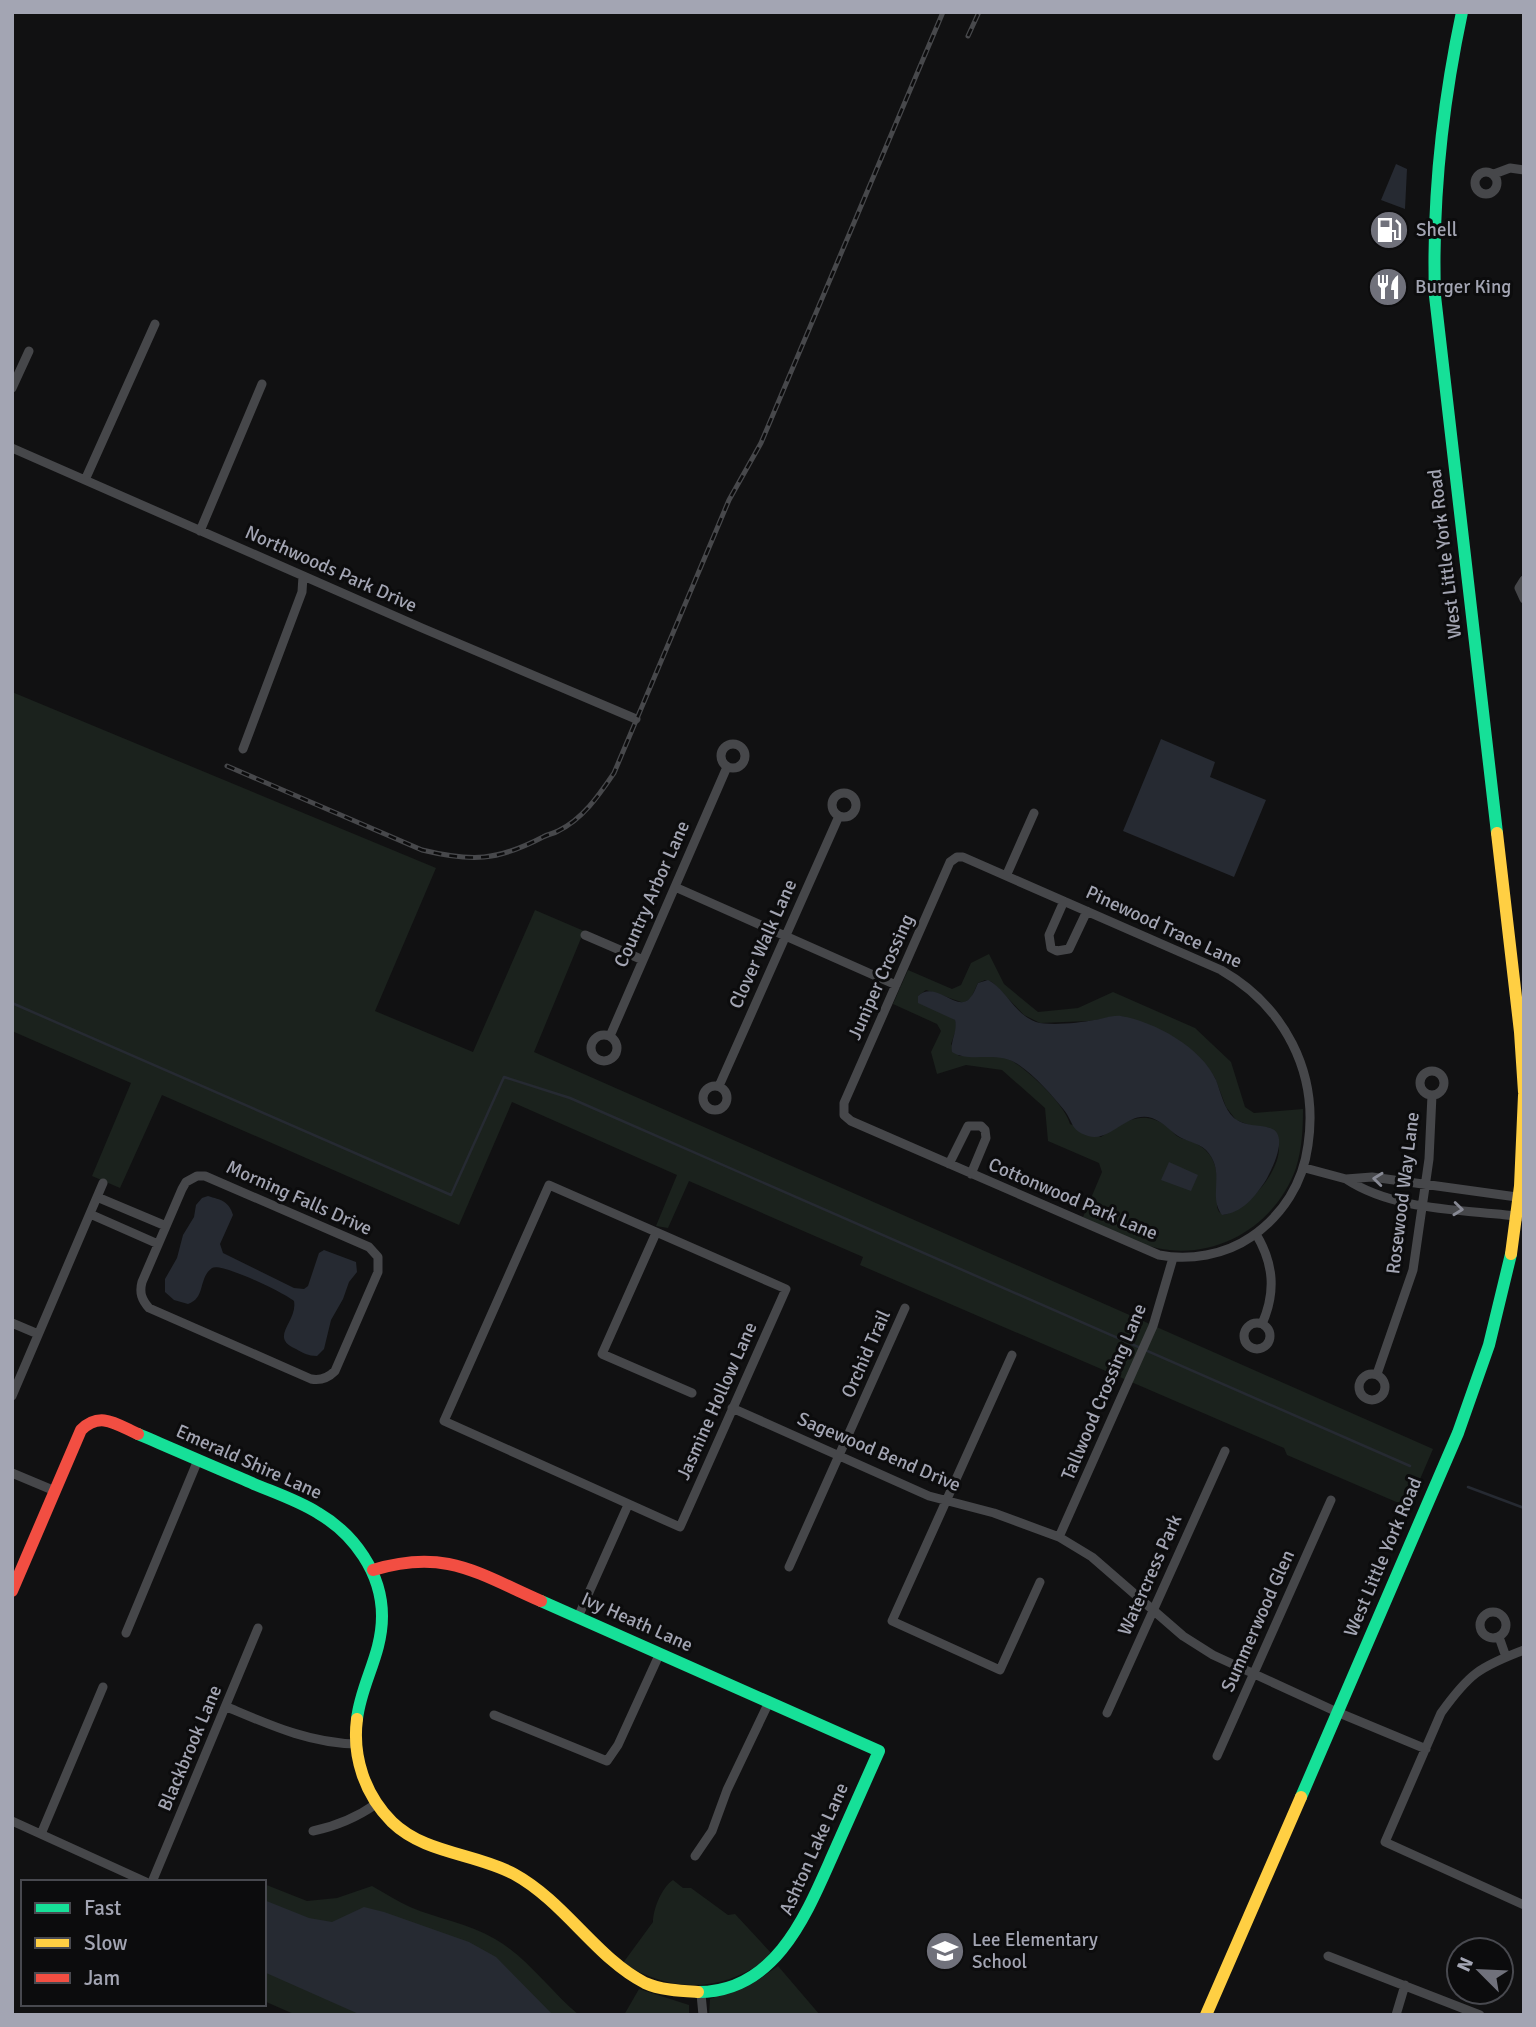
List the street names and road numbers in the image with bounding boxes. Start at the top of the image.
street label: West Little York Road [1423,468,1467,640]
street label: Northwoods Park Drive [241,520,421,618]
street label: Country Arbor Lane [609,817,695,971]
street label: Clover Walk Lane [724,876,802,1012]
street label: Pinewood Trace Lane [1082,880,1246,974]
street label: Juniper Crossing [843,910,919,1044]
street label: Rosewood Way Lane [1381,1111,1425,1275]
street label: Cottonwood Park Lane [985,1152,1161,1246]
street label: Morning Falls Drive [222,1155,376,1241]
street label: Tallwood Crossing Lane [1056,1300,1152,1484]
street label: Orchid Trail [836,1306,896,1402]
street label: Jasmine Hollow Lane [671,1318,763,1484]
street label: Sagewood Bend Drive [794,1407,964,1497]
street label: Emerald Shire Lane [172,1419,326,1505]
street label: West Little York Road [1339,1474,1427,1640]
street label: Watercress Park [1113,1510,1188,1639]
street label: Summerwood Glen [1216,1546,1300,1696]
street label: Ivy Heath Lane [578,1587,696,1657]
street label: Blackbrook Lane [153,1681,227,1815]
street label: Ashton Lake Lane [774,1779,854,1919]

